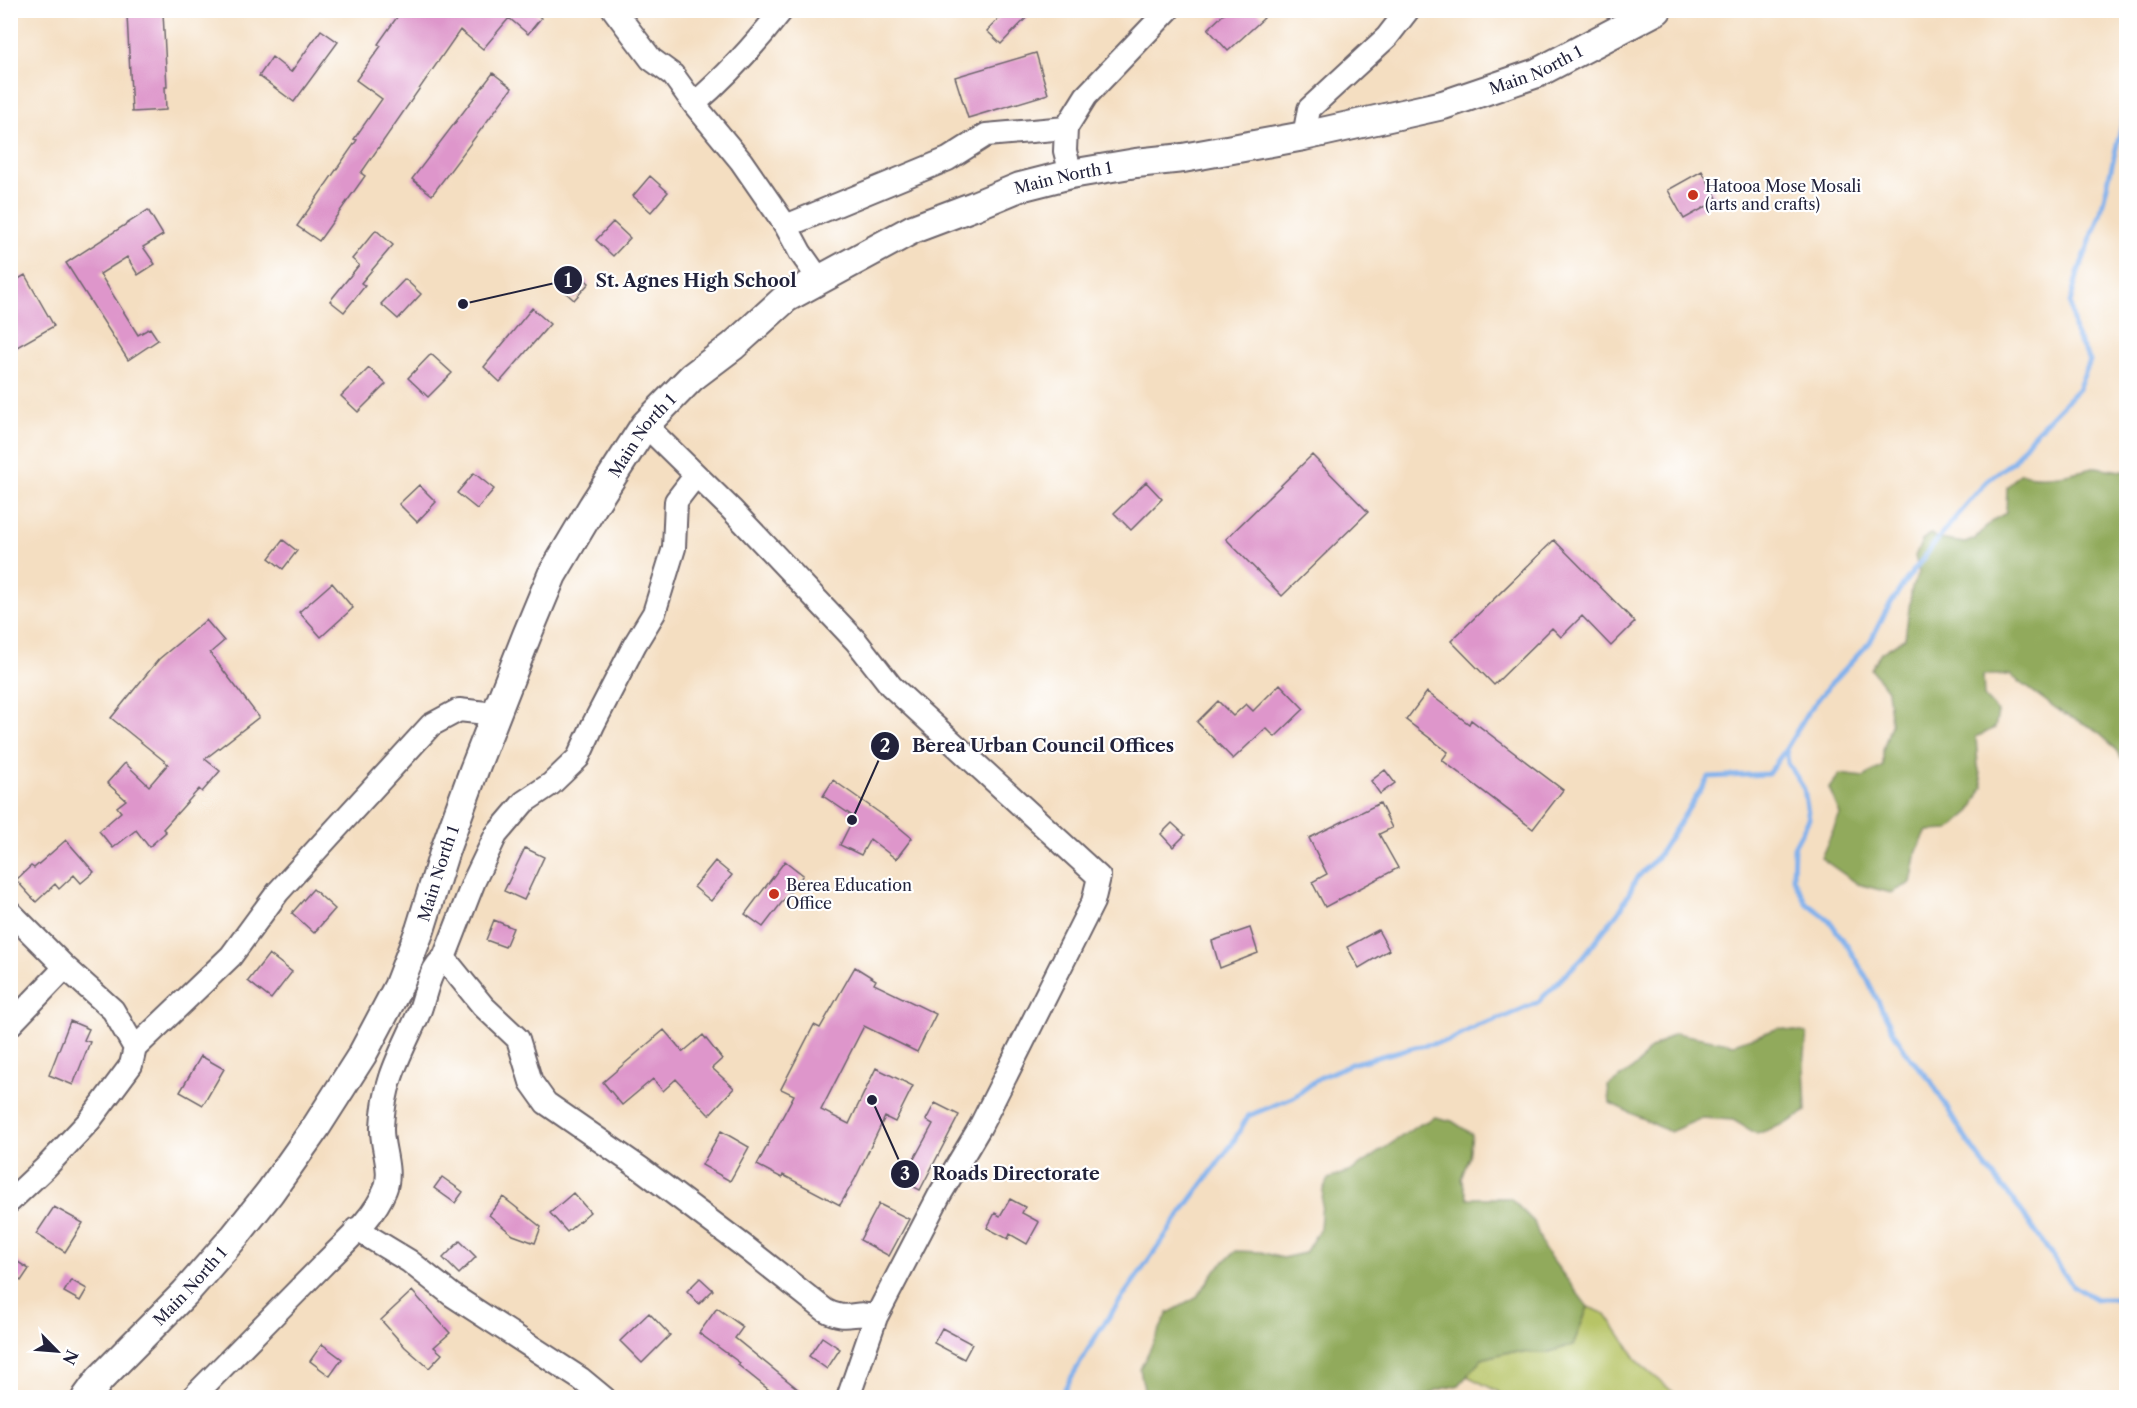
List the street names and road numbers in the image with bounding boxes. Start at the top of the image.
street label: Main North 1 [1486,41,1586,99]
street label: Main North 1 [1012,157,1114,198]
street label: Main North 1 [604,389,680,481]
street label: Main North 1 [413,822,463,924]
street label: Main North 1 [149,1242,231,1329]

